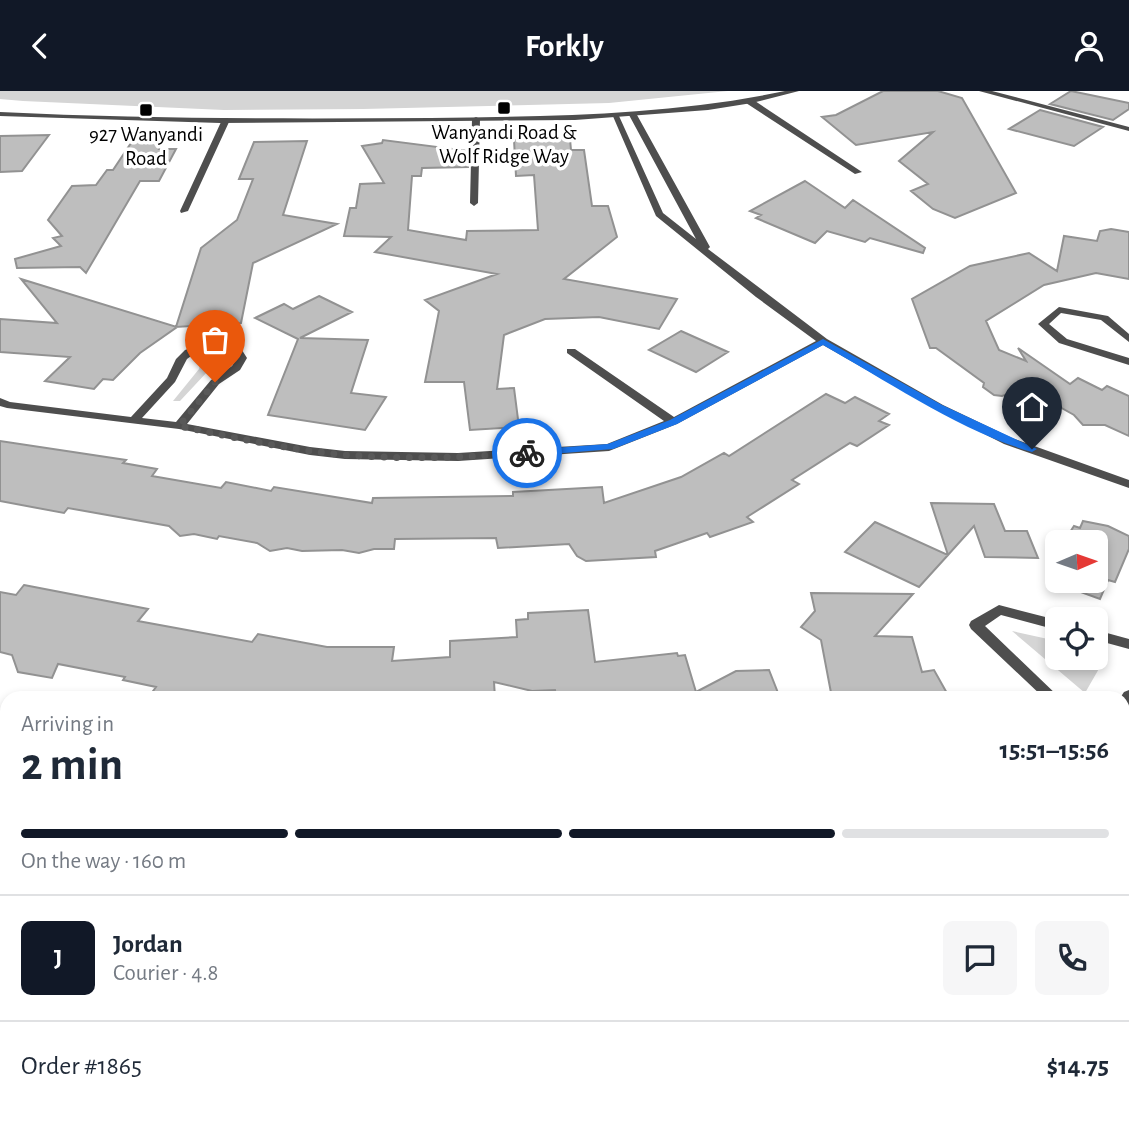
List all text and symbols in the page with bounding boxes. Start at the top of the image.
icon: back [21,27,59,65]
icon: person [1070,27,1108,65]
text: Forkly [525,30,604,62]
marker: Wanyandi Road & Wolf Ridge Way [496,100,512,116]
marker: 927 Wanyandi Road [138,102,154,118]
place label: Wanyandi Road & Wolf Ridge Way [431,122,577,167]
place label: 927 Wanyandi Road [89,124,203,169]
pin [185,310,245,382]
icon: bag [196,321,234,359]
pin [1002,377,1062,449]
icon: home [1013,388,1051,426]
courier [492,418,562,488]
icon: bike [508,434,546,472]
north arrow [1045,530,1108,593]
map controls [1045,530,1108,670]
button: locate [1045,607,1108,670]
text: Arriving in [21,713,114,736]
text: 15:51–15:56 [1000,737,1109,763]
text: 2 min [21,742,123,788]
text: On the way · 160 m [21,850,186,873]
button: chat [943,921,1017,995]
button: phone [1035,921,1109,995]
text: Jordan [113,931,183,957]
text: J [54,945,62,971]
text: Courier · 4.8 [113,962,218,985]
text: Order #1865 [21,1053,142,1079]
text: $14.75 [1046,1053,1109,1079]

